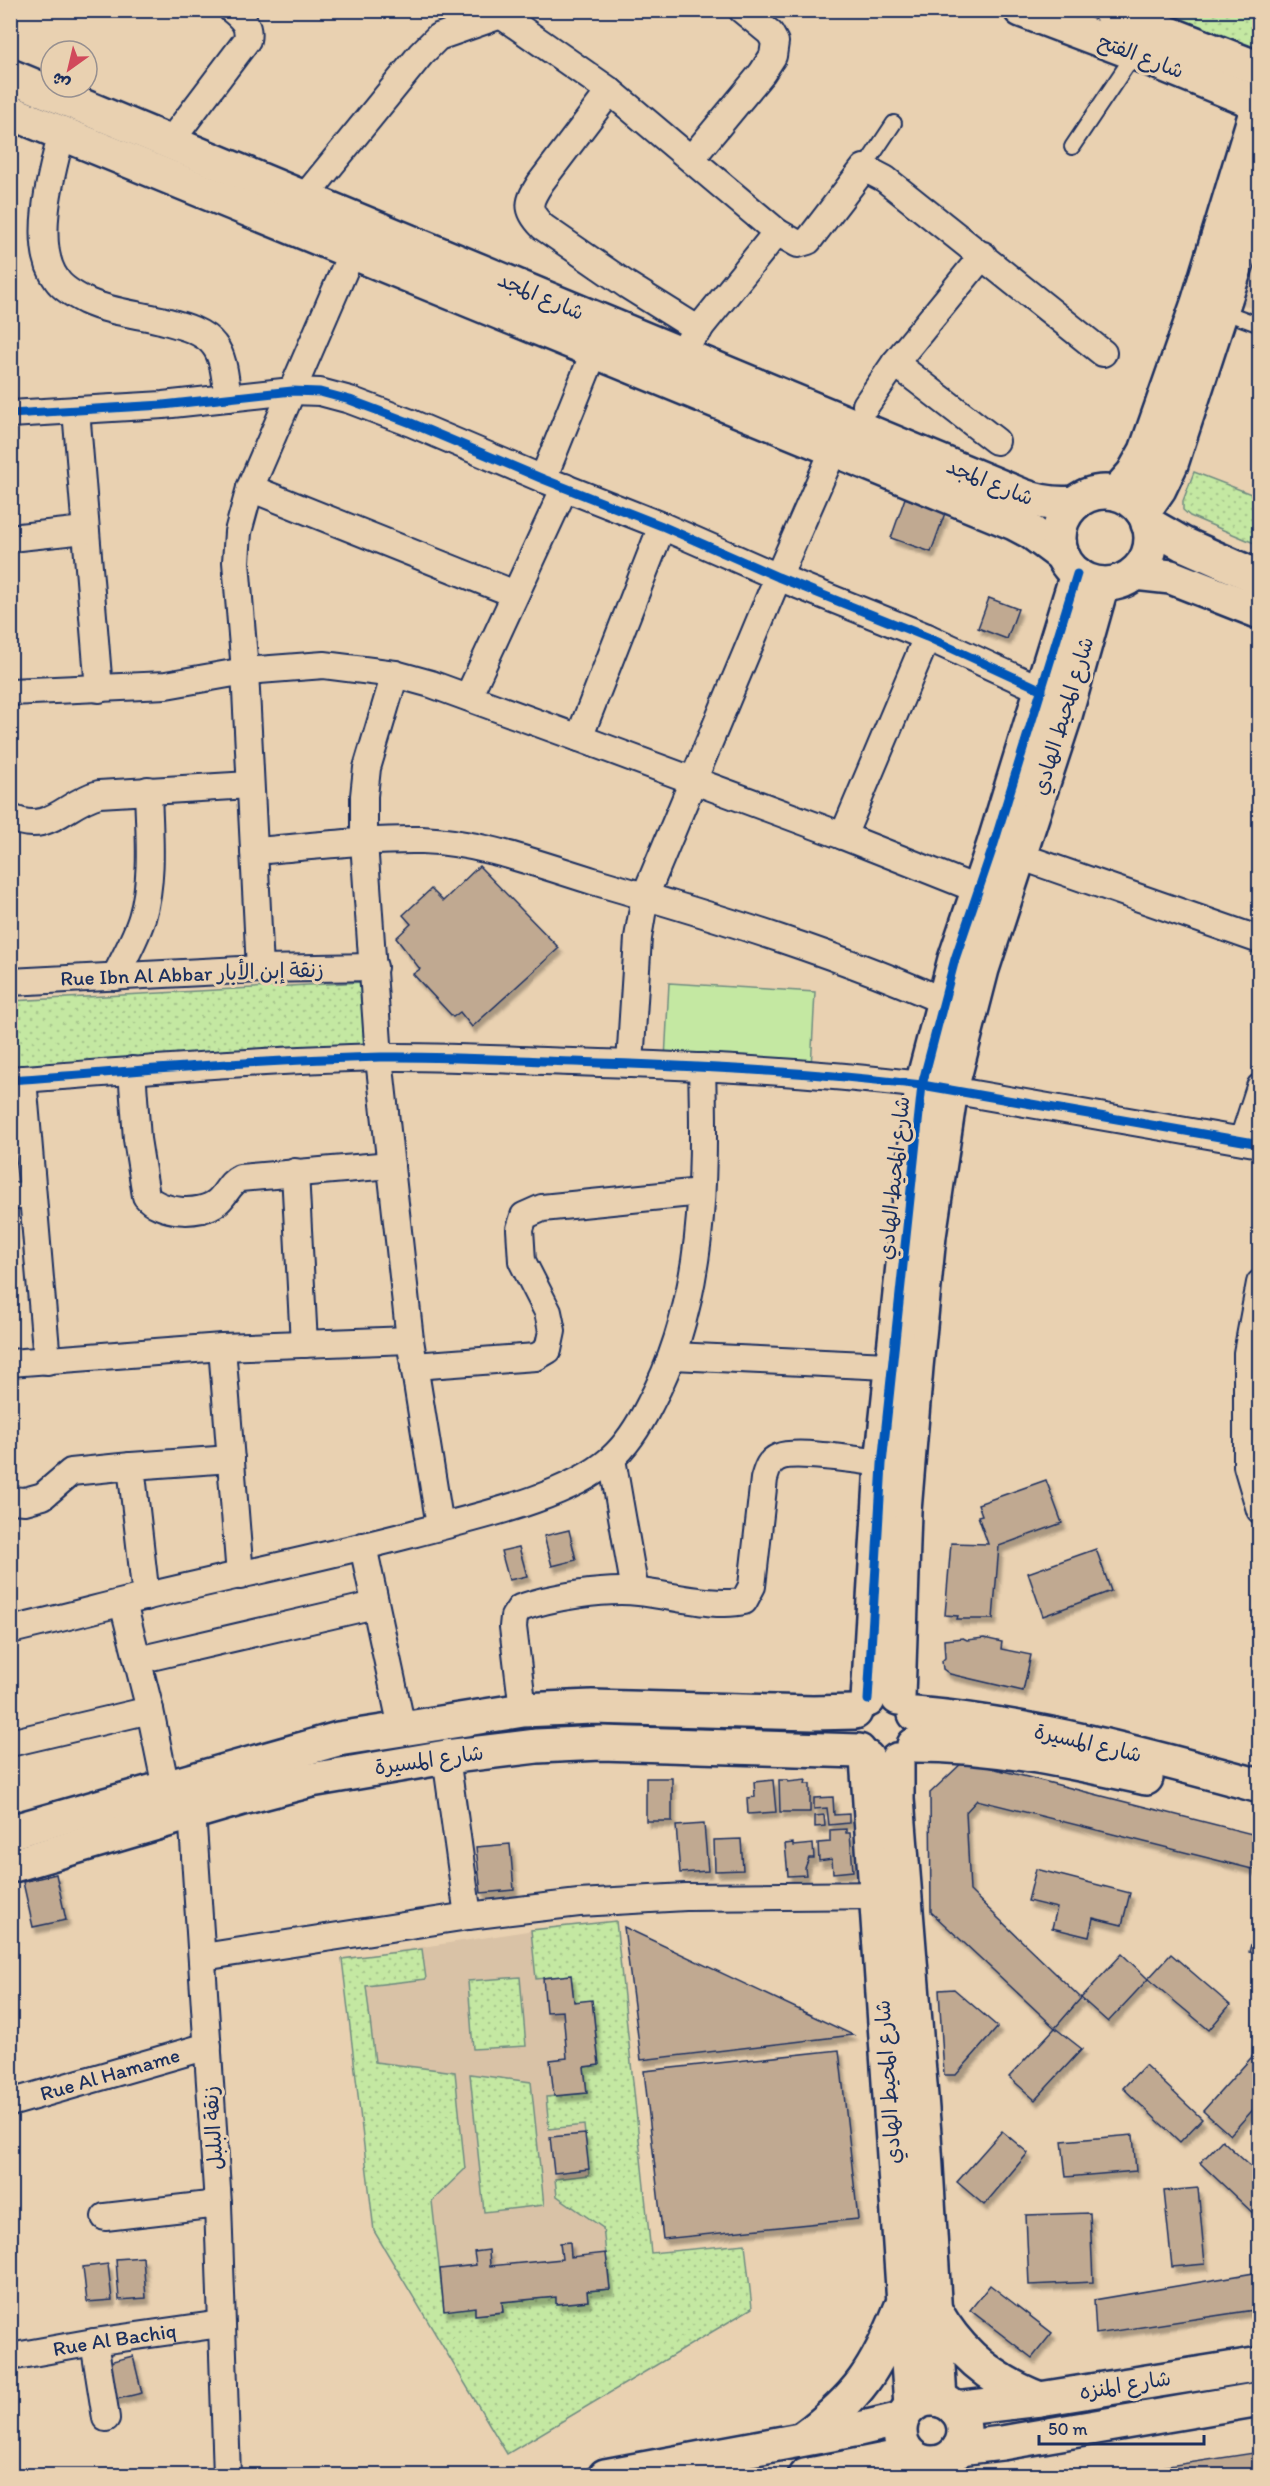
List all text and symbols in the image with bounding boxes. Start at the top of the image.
street label: شارع الفتح [1094,28,1188,86]
north arrow [39,39,99,99]
text: ش [48,68,74,94]
street label: شارع المجد [493,266,588,328]
street label: شارع المجد [942,453,1037,513]
street label: شارع المحيط الهادي [1027,634,1101,799]
street label: Rue Ibn Al Abbar زنقة إبن الأبار [60,955,324,992]
street label: شارع المحيط الهادي [872,1095,918,1261]
street label: شارع المسيرة [1031,1718,1144,1770]
street label: شارع المسيرة [373,1739,485,1782]
street label: شارع المحيط الهادي [869,1999,909,2165]
street label: Rue Al Hamame [37,2042,183,2106]
street label: زنقة البلبل [197,2085,229,2171]
street label: Rue Al Bachiq [51,2317,178,2361]
street label: شارع المنزه [1077,2365,1173,2407]
scale bar [1039,2408,1204,2446]
text: 50 m [1048,2418,1088,2440]

